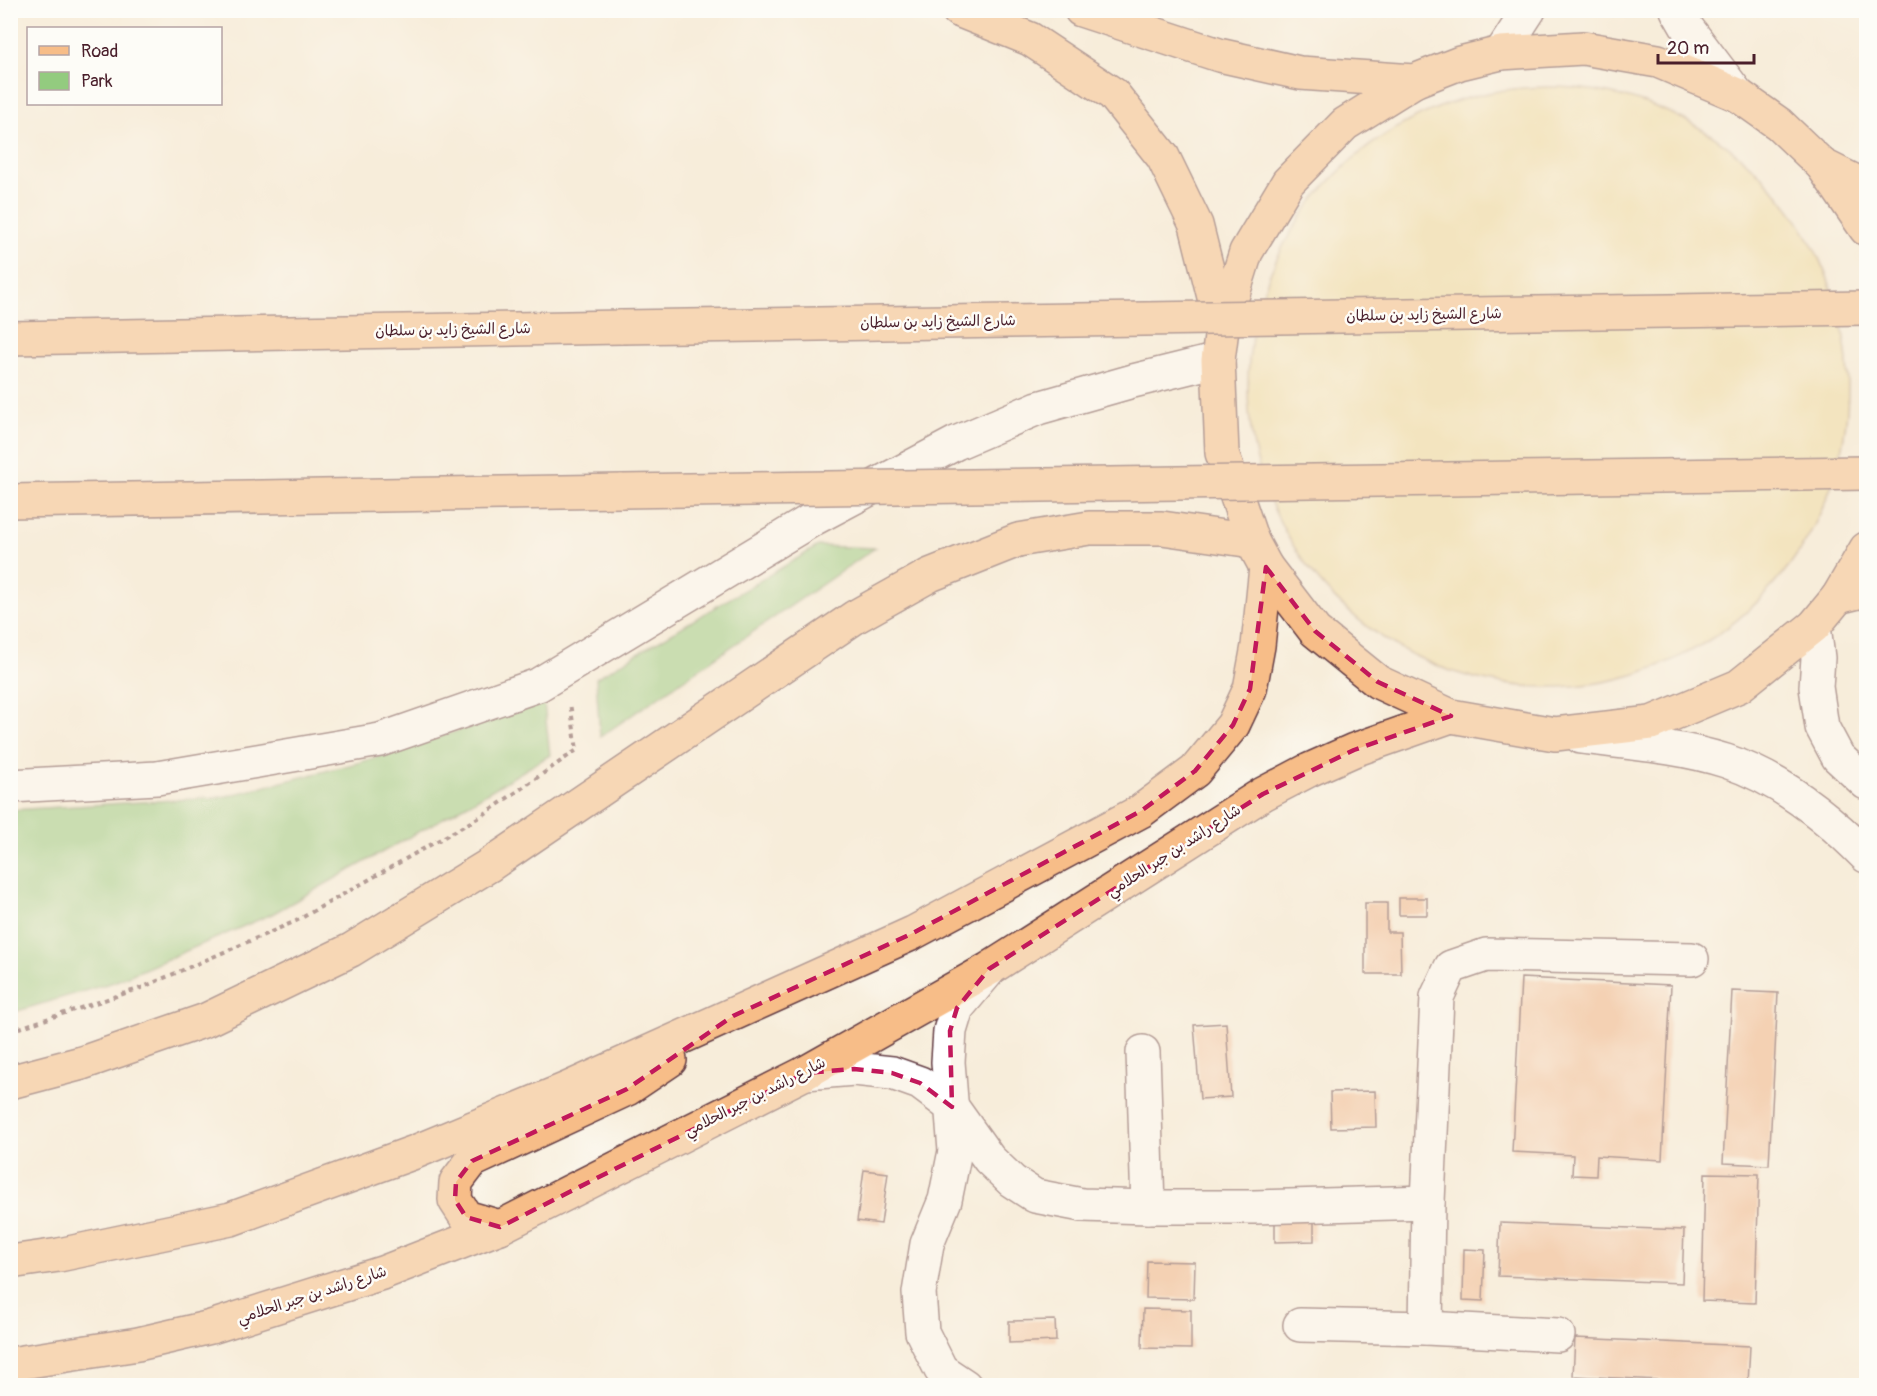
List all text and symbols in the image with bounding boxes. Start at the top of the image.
legend [27,27,222,105]
scale bar [1658,27,1754,65]
text: 20 m [1667,37,1709,60]
text: Road [81,40,118,63]
text: Park [81,70,113,93]
street label: شارع الشيخ زايد بن سلطان [1346,304,1502,326]
street label: شارع الشيخ زايد بن سلطان [860,311,1016,333]
street label: شارع الشيخ زايد بن سلطان [375,319,531,341]
street label: شارع راشد بن جبر الحلامي [1103,801,1246,904]
street label: شارع راشد بن جبر الحلامي [681,1053,830,1144]
street label: شارع راشد بن جبر الحلامي [235,1262,390,1331]

